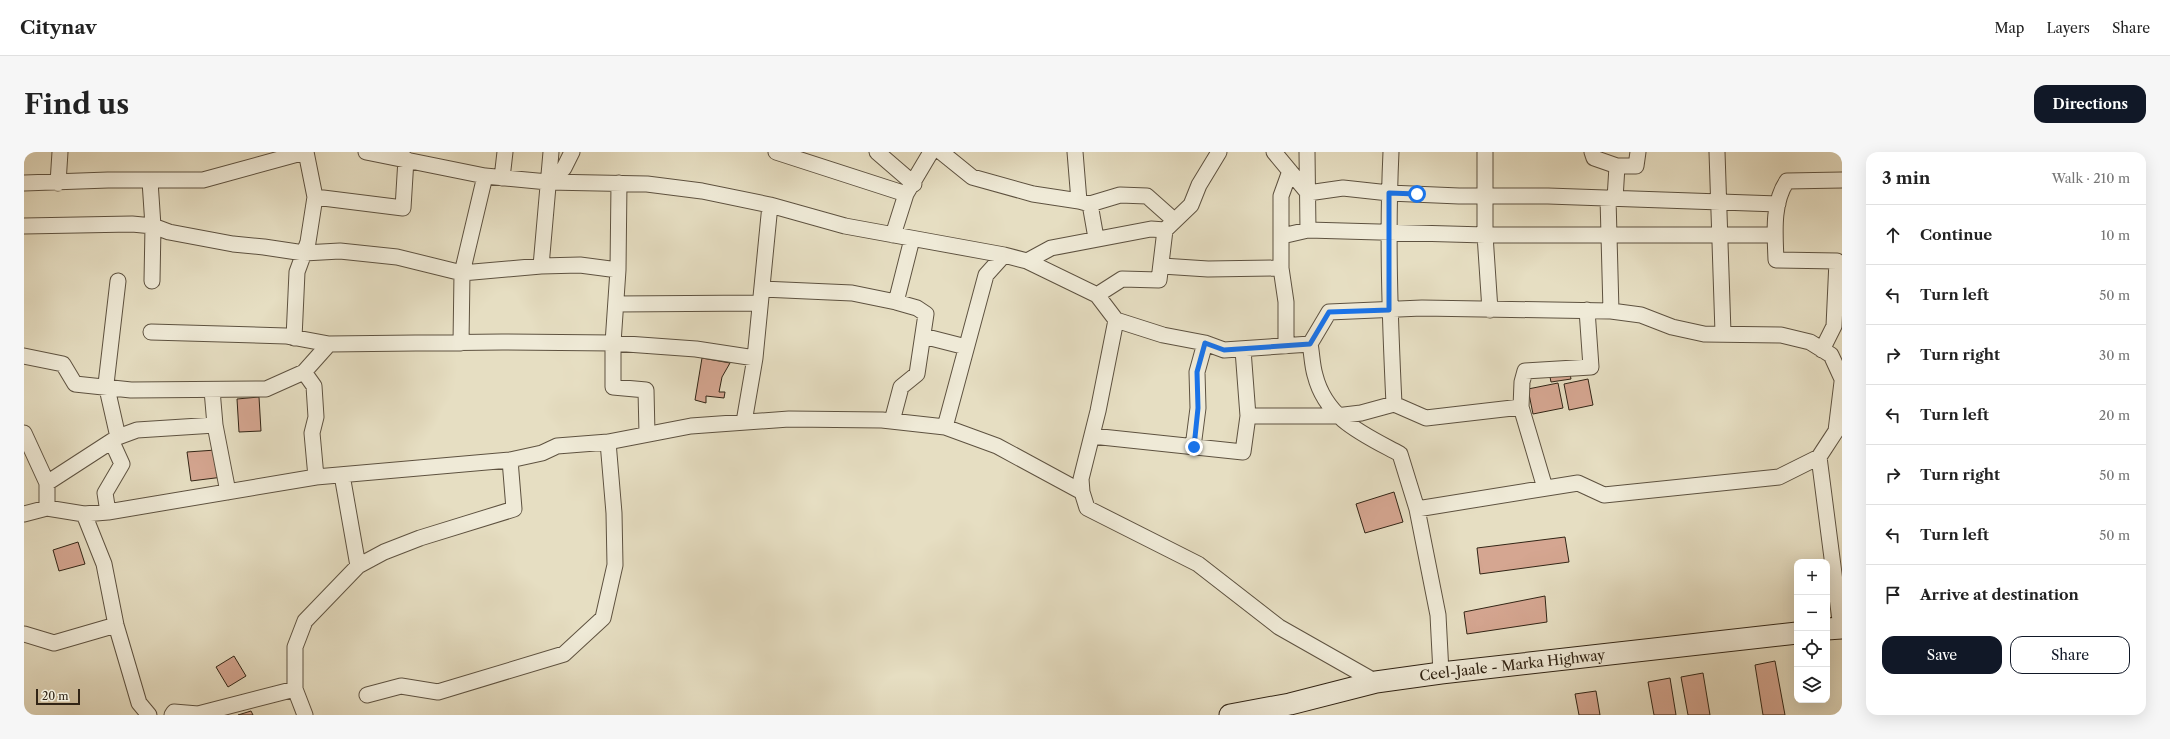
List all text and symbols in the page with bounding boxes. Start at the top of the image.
text: Citynav [20,16,97,39]
text: Map [1994,19,2024,37]
text: Layers [2046,19,2090,37]
text: Share [2112,19,2150,37]
button: Directions [2034,85,2146,123]
text: Find us [24,87,129,121]
text: 3 min [1882,168,1931,188]
text: Walk · 210 m [2052,170,2130,186]
route start [1408,185,1426,203]
icon: ahead [1882,224,1904,246]
text: Continue [1920,225,1992,244]
text: 10 m [2101,227,2130,243]
icon: left [1882,284,1904,306]
text: Turn left [1920,285,1989,304]
text: 50 m [2099,287,2130,303]
icon: right [1882,344,1904,366]
text: Turn right [1920,345,2000,364]
text: 30 m [2099,347,2130,363]
icon: left [1882,404,1904,426]
text: Turn left [1920,405,1989,424]
text: 20 m [2099,407,2130,423]
route end [1185,438,1203,456]
icon: right [1882,464,1904,486]
text: Turn right [1920,465,2000,484]
text: 50 m [2099,467,2130,483]
icon: left [1882,524,1904,546]
text: Turn left [1920,525,1989,544]
text: 50 m [2099,527,2130,543]
map controls [1794,559,1830,703]
button: + [1794,559,1830,595]
icon: arrive [1882,584,1904,606]
text: Arrive at destination [1920,585,2079,604]
button: − [1794,595,1830,631]
button: locate [1794,631,1830,667]
button: Save [1882,636,2002,674]
button: Share [2010,636,2130,674]
street label: Ceel-Jaale - Marka Highway [1418,646,1606,685]
button: layers [1794,667,1830,703]
scale bar [36,687,80,706]
text: 20 m [42,689,68,703]

